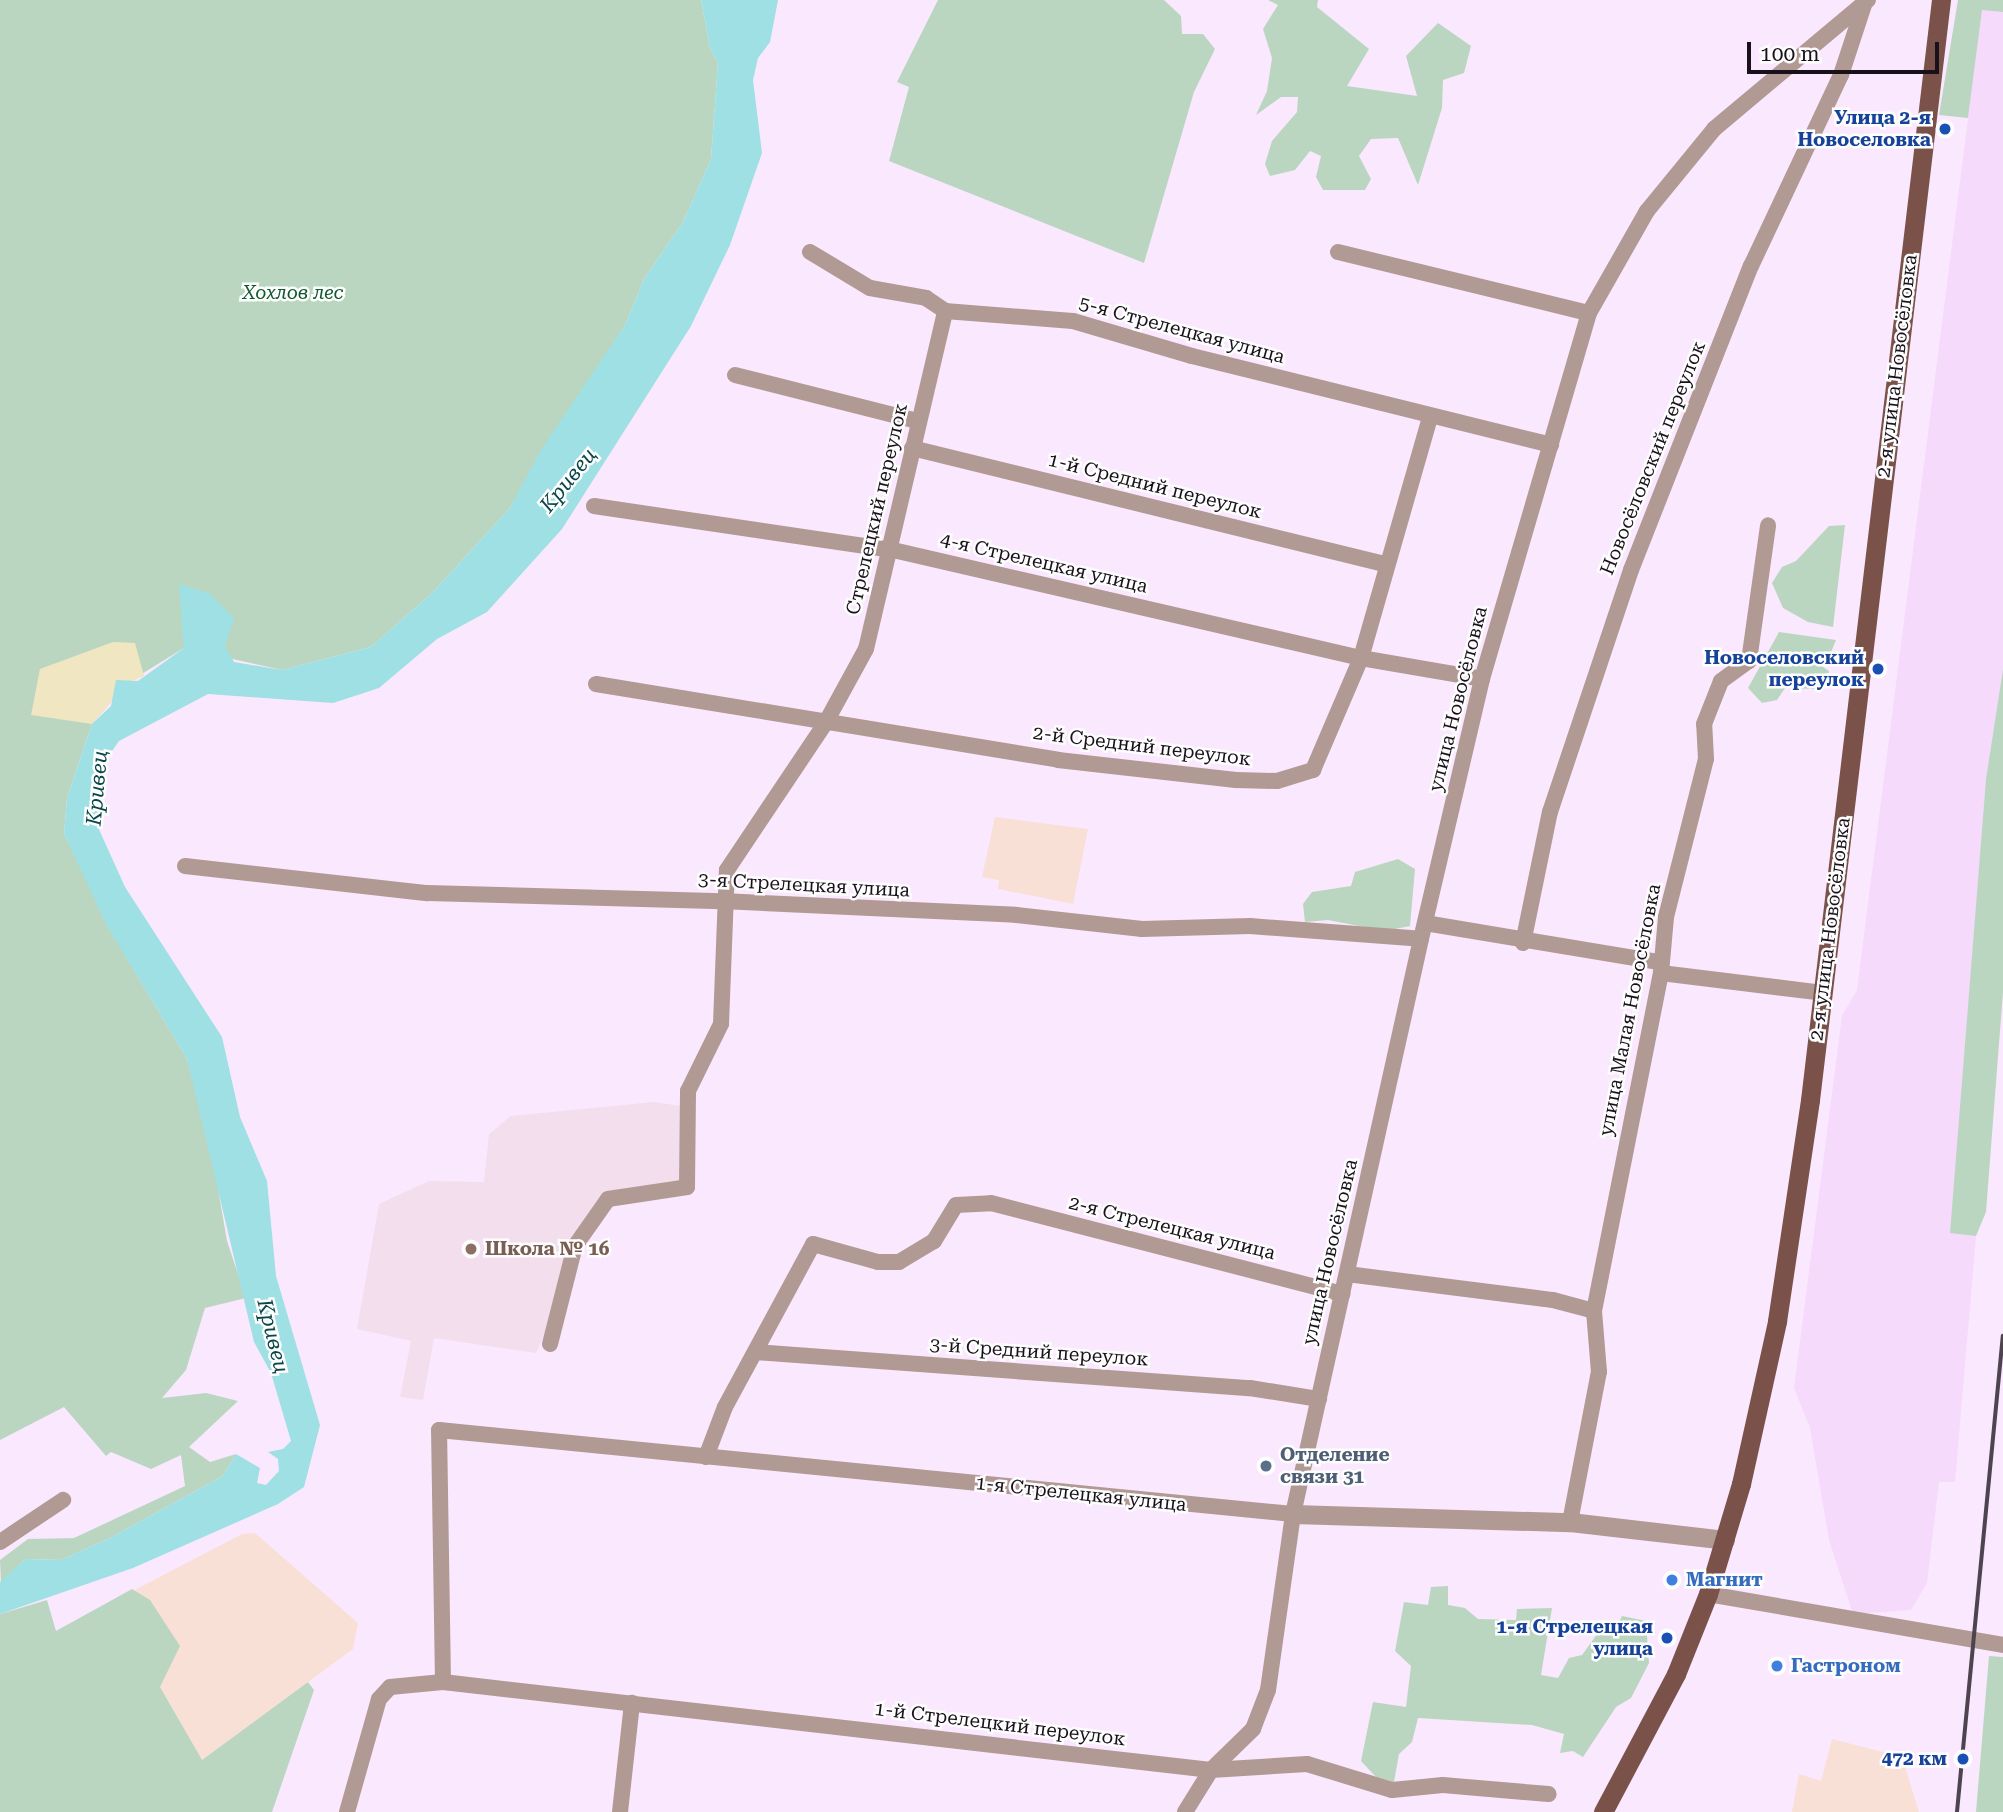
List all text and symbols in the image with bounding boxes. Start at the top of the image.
scale bar [1751,28,1944,72]
text: 100 m [1760,42,1820,66]
place label: Улица 2-я Новоселовка [1797,107,1931,151]
marker: Улица 2-я Новоселовка [1937,121,1953,137]
street label: 2-я улица Новосёловка [1872,253,1922,479]
park label: Хохлов лес [243,282,343,304]
street label: 5-я Стрелецкая улица [1077,292,1287,368]
street label: Новосёловский переулок [1596,338,1710,578]
street label: Стрелецкий переулок [842,401,912,617]
water label: Кривец [534,443,602,517]
street label: 1-й Средний переулок [1046,448,1264,524]
street label: 4-я Стрелецкая улица [938,528,1150,598]
street label: улица Новосёловка [1424,604,1492,794]
place label: Новоселовский переулок [1704,647,1864,691]
marker: Новоселовский переулок [1870,661,1886,677]
street label: 2-й Средний переулок [1032,721,1252,771]
water label: Кривец [81,749,113,827]
street label: 2-я улица Новосёловка [1805,816,1855,1042]
street label: 3-я Стрелецкая улица [698,868,910,902]
street label: улица Малая Новосёловка [1594,882,1666,1138]
street label: улица Новосёловка [1298,1157,1362,1347]
street label: 2-я Стрелецкая улица [1066,1191,1278,1265]
place label: Школа № 16 [485,1238,609,1260]
marker: Школа № 16 [463,1241,479,1257]
water label: Кривец [252,1296,294,1376]
street label: 3-й Средний переулок [929,1333,1149,1371]
place label: Отделение связи 31 [1280,1444,1390,1488]
marker: Отделение связи 31 [1258,1458,1274,1474]
street label: 1-я Стрелецкая улица [974,1472,1188,1516]
place label: Магнит [1686,1569,1763,1591]
marker: Магнит [1664,1572,1680,1588]
place label: 1-я Стрелецкая улица [1496,1616,1653,1660]
marker: 1-я Стрелецкая улица [1659,1630,1675,1646]
place label: Гастроном [1791,1655,1901,1677]
marker: Гастроном [1769,1658,1785,1674]
street label: 1-й Стрелецкий переулок [873,1697,1127,1751]
place label: 472 км [1882,1748,1947,1770]
marker: 472 км [1953,1749,1973,1769]

